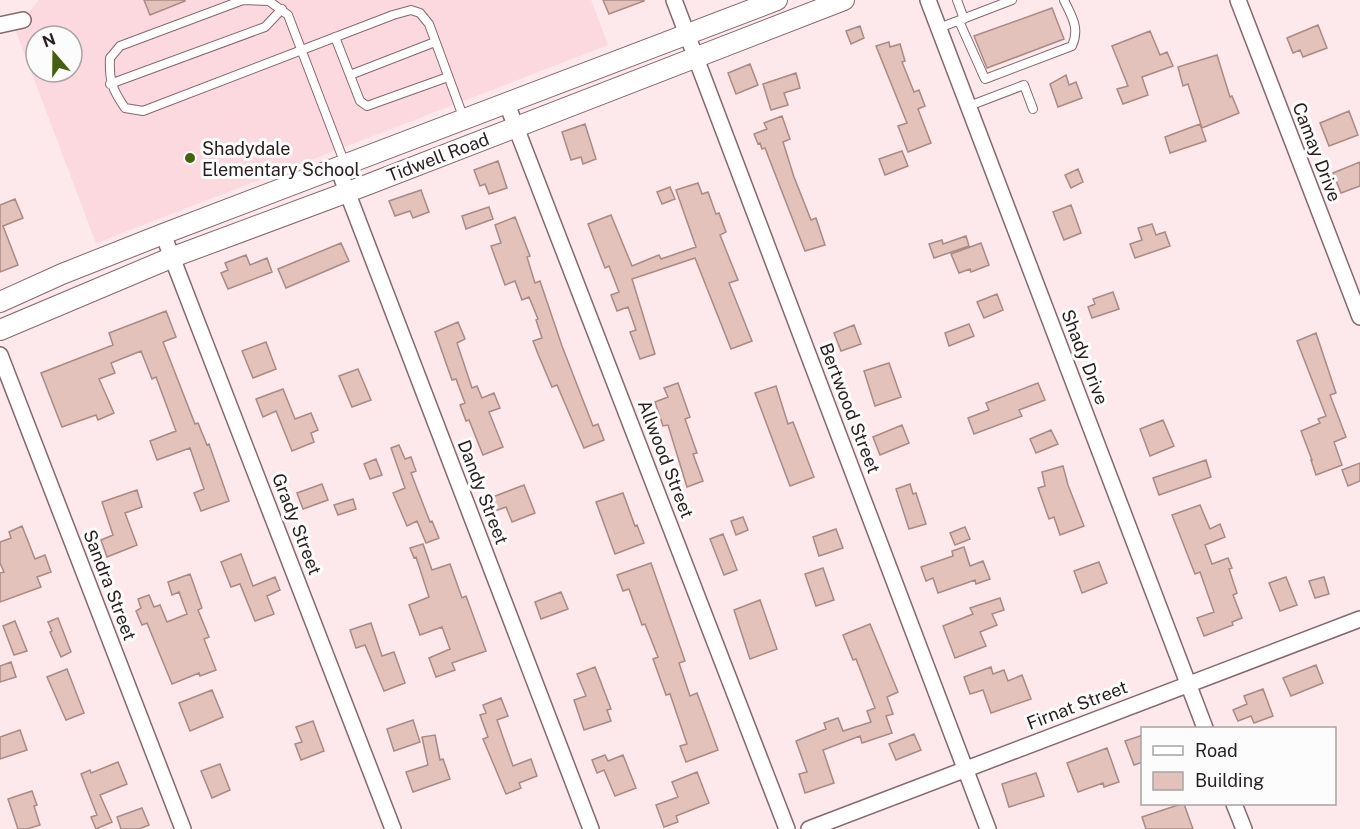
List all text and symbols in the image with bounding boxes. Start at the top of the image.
north arrow [24,24,84,84]
text: N [40,29,58,51]
street label: Camay Drive [1288,99,1346,205]
street label: Tidwell Road [384,128,492,186]
place label: Shadydale Elementary School [202,138,360,180]
marker: Shadydale Elementary School [183,151,197,165]
street label: Shady Drive [1057,306,1113,408]
street label: Bertwood Street [815,340,885,476]
street label: Allwood Street [634,397,698,521]
street label: Dandy Street [453,437,513,547]
street label: Grady Street [268,470,326,578]
street label: Sandra Street [79,527,141,643]
street label: Firnat Street [1024,676,1130,734]
legend [1141,727,1336,805]
text: Road [1195,740,1238,761]
text: Building [1195,770,1264,791]

